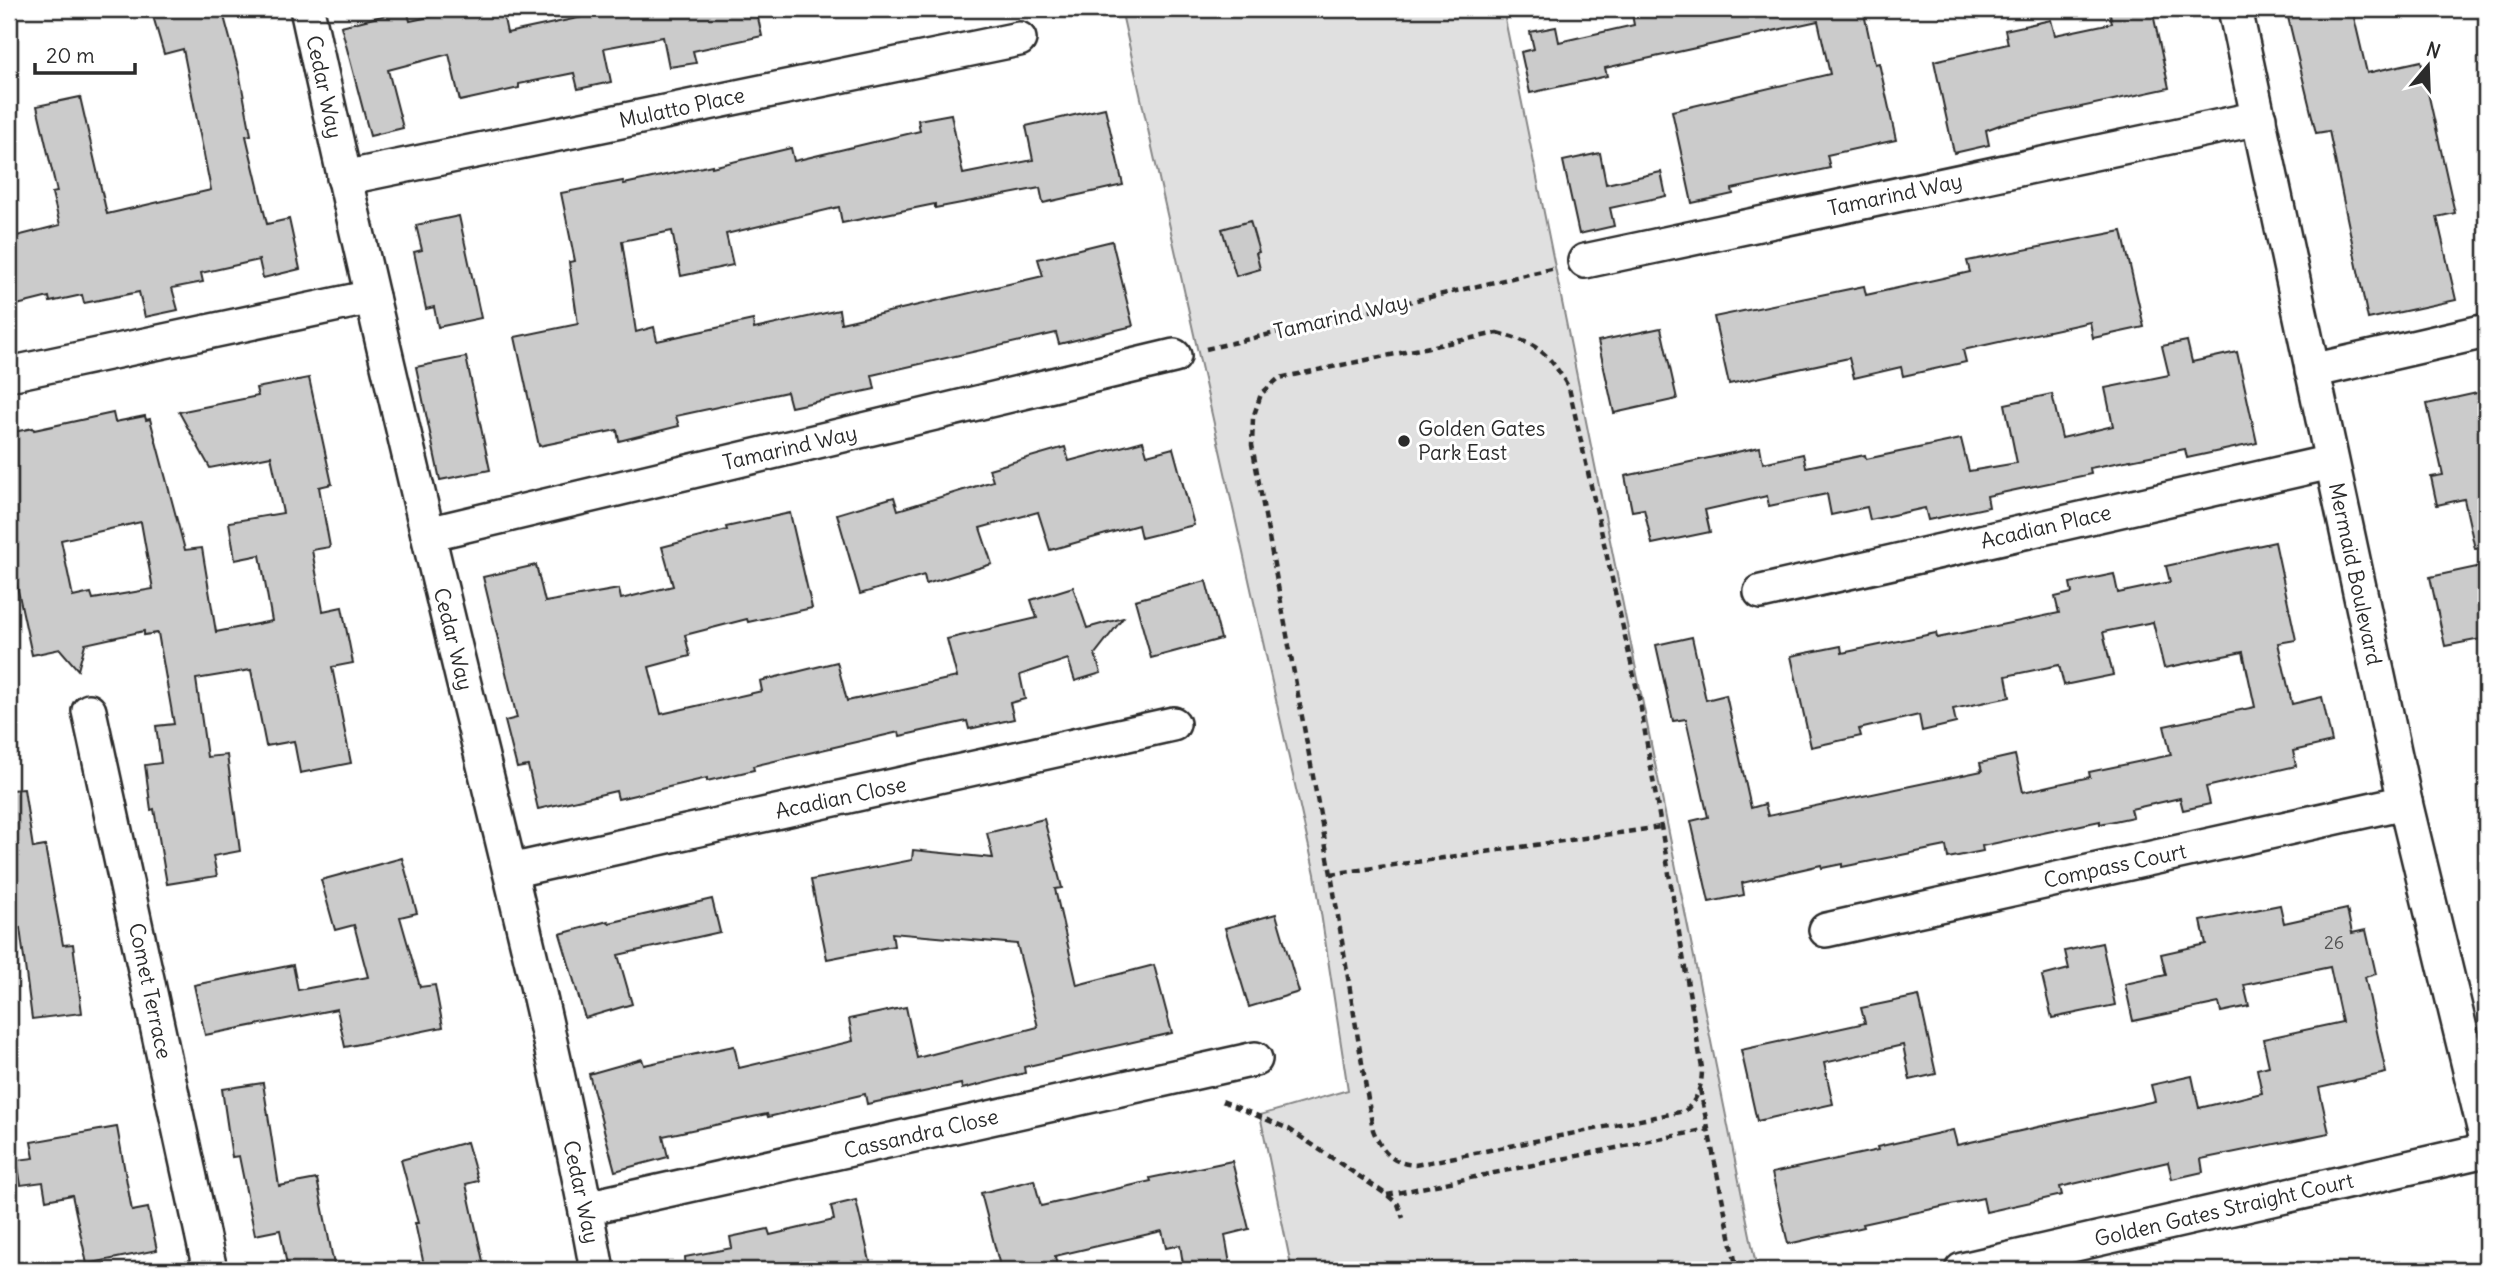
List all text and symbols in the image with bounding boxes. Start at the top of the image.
scale bar [35,32,135,76]
north arrow [2394,32,2464,102]
street label: Cedar Way [300,33,349,141]
text: N [2423,36,2444,63]
text: 20 m [46,42,95,69]
street label: Mulatto Place [617,81,747,134]
street label: Tamarind Way [1825,167,1965,222]
street label: Tamarind Way [1271,288,1411,345]
place label: Golden Gates Park East [1418,415,1545,466]
street label: Tamarind Way [720,419,860,476]
marker: Golden Gates Park East [1396,433,1412,449]
street label: Mermaid Boulevard [2323,480,2388,668]
street label: Acadian Place [1978,498,2114,555]
street label: Cedar Way [428,585,479,693]
street label: Acadian Close [773,770,909,825]
street label: Compass Court [2041,837,2189,894]
street label: Comet Terrace [123,920,178,1061]
house number: 26 [2324,931,2344,954]
street label: Cassandra Close [841,1103,1001,1164]
street label: Cedar Way [557,1138,606,1246]
street label: Golden Gates Straight Court [2092,1167,2356,1252]

